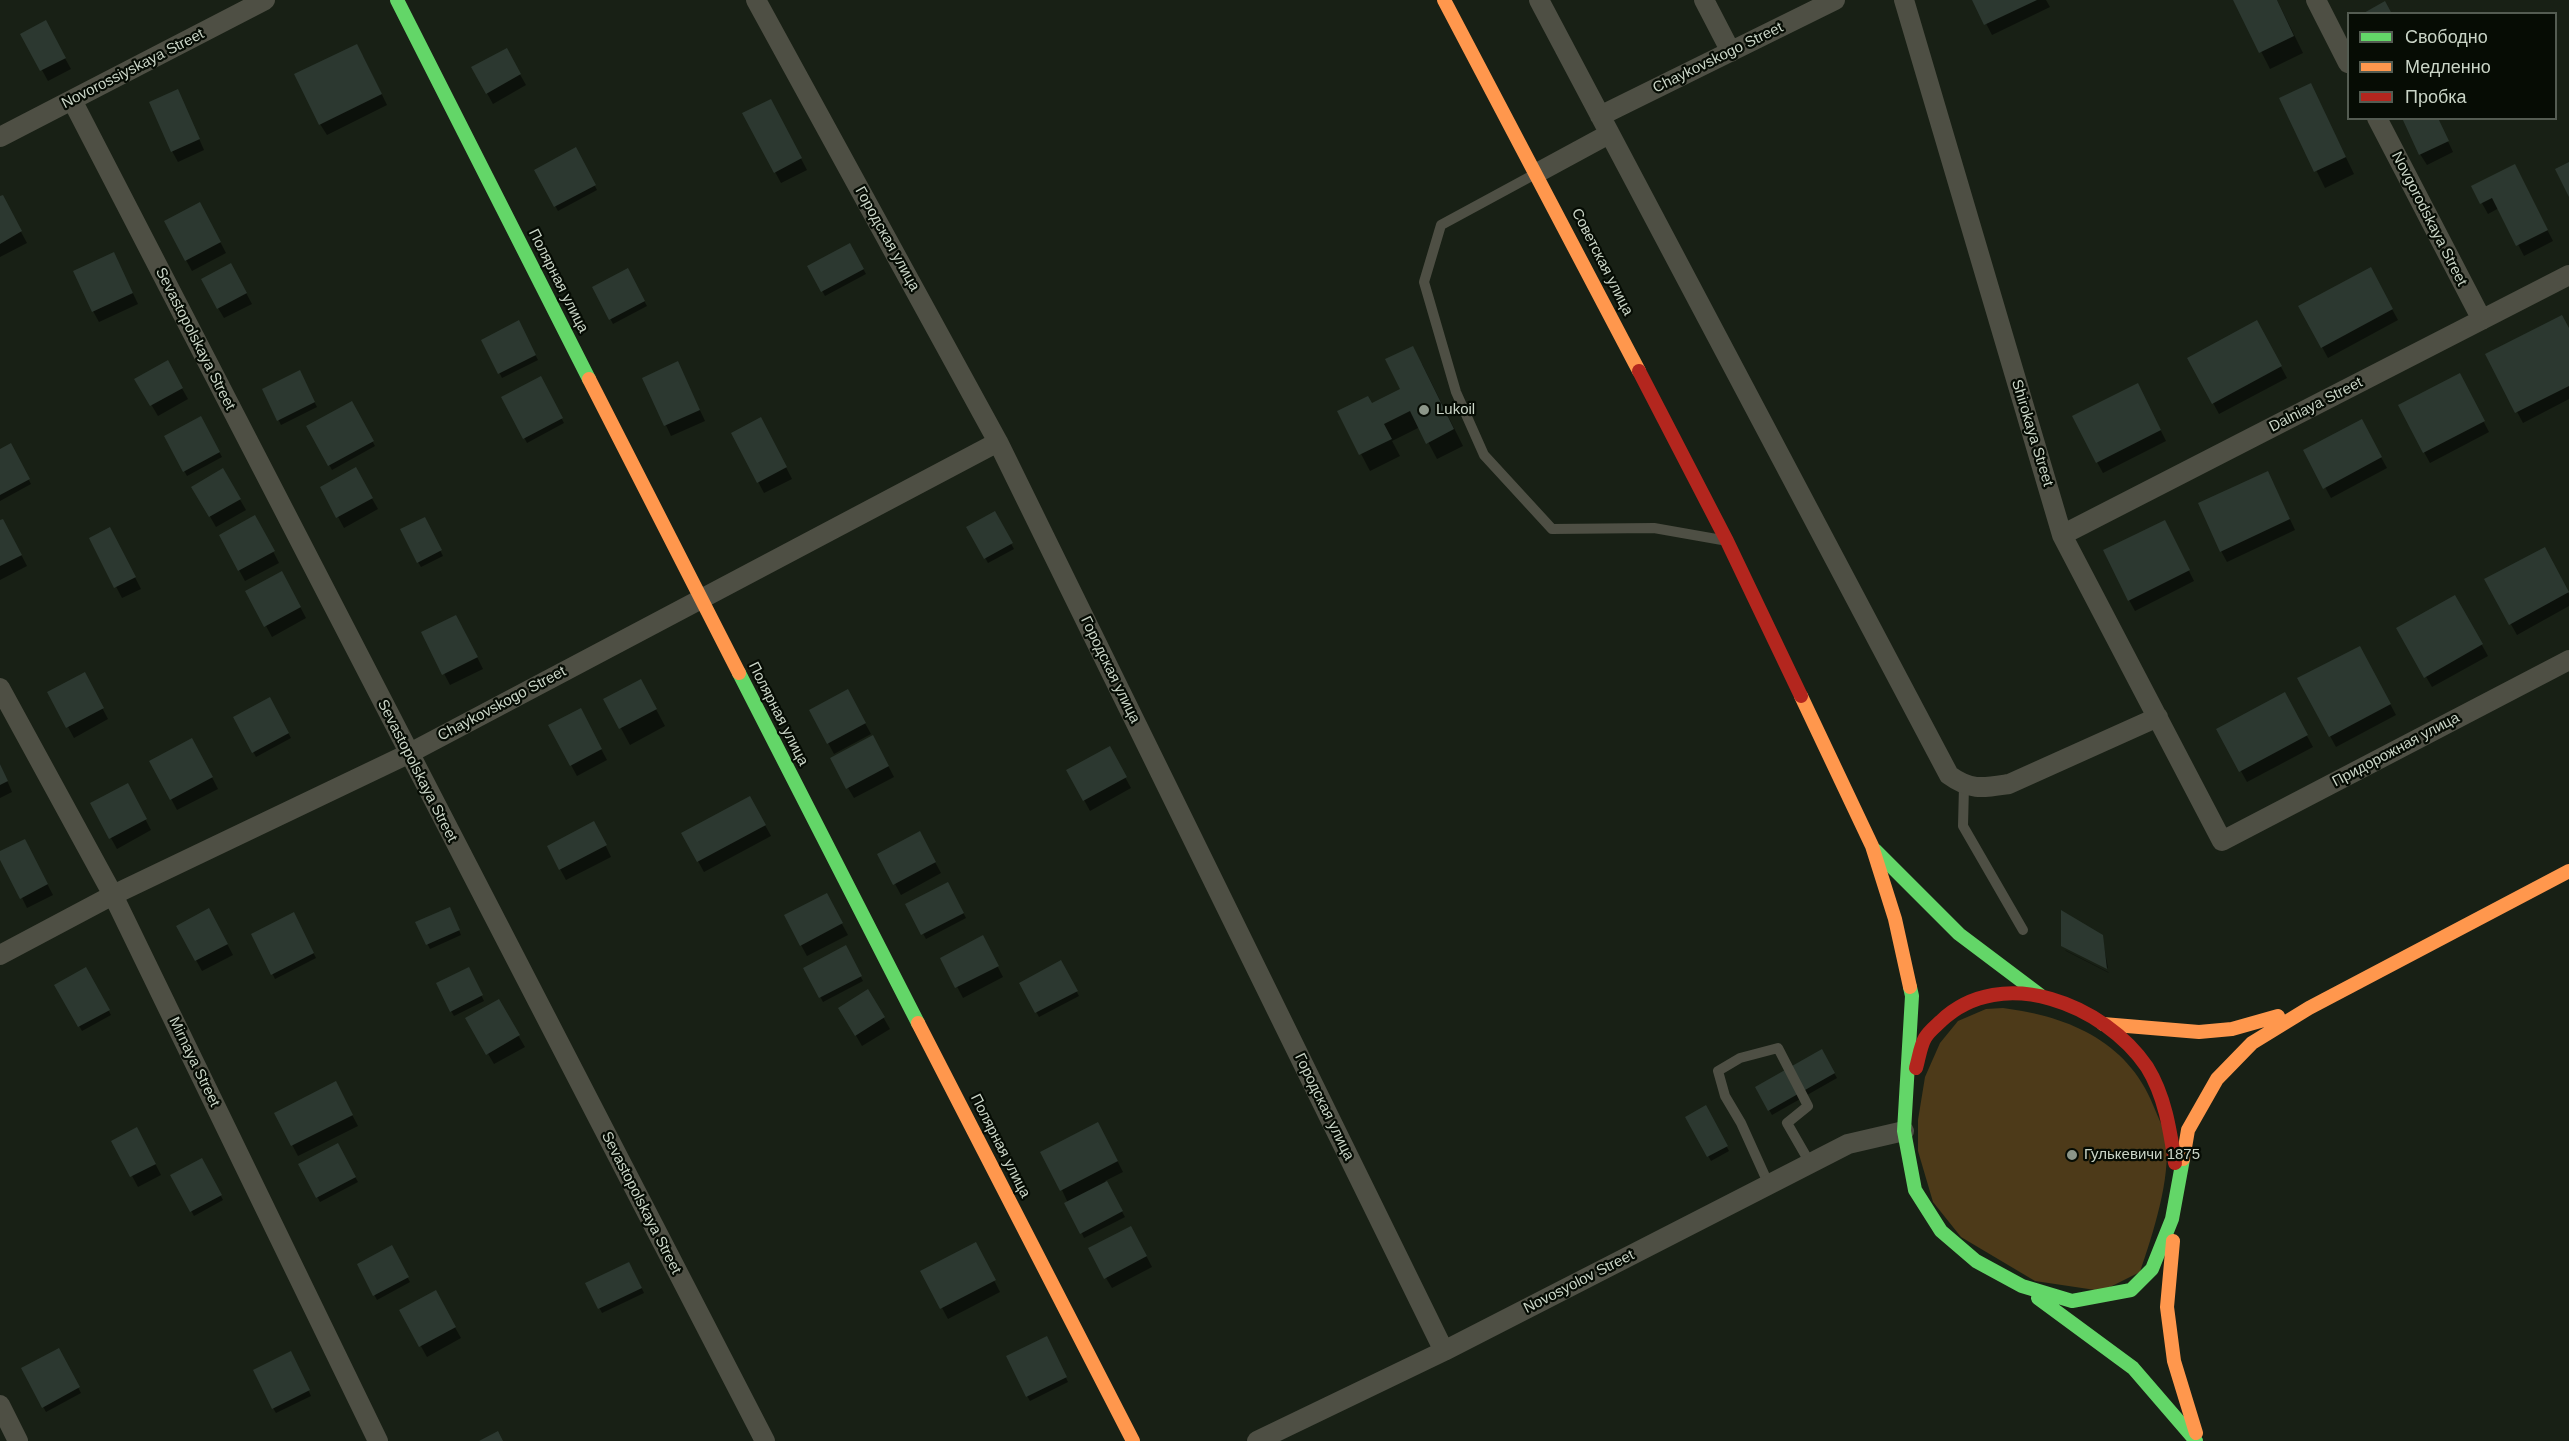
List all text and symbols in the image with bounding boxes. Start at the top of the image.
legend [2347,12,2557,120]
street label: Chaykovskogo Street [1650,19,1786,97]
street label: Novorossiyskaya Street [59,25,207,113]
text: Свободно [2405,27,2488,47]
text: Медленно [2405,57,2491,77]
text: Пробка [2405,87,2467,107]
street label: Novgorodskaya Street [2387,149,2471,289]
street label: Городская улица [851,184,923,294]
street label: Советская улица [1567,205,1637,319]
street label: Полярная улица [524,226,592,336]
street label: Sevastopolskaya Street [151,265,239,413]
street label: Dalniaya Street [2266,374,2366,436]
street label: Shirokaya Street [2007,377,2057,489]
place label: Lukoil [1436,401,1475,419]
marker: Lukoil [1417,403,1431,417]
street label: Городская улица [1076,614,1144,726]
street label: Полярная улица [744,659,812,769]
street label: Chaykovskogo Street [435,663,569,745]
street label: Sevastopolskaya Street [373,697,461,845]
street label: Придорожная улица [2329,709,2463,791]
street label: Mirnaya Street [165,1014,223,1110]
street label: Городская улица [1290,1051,1358,1163]
street label: Полярная улица [966,1091,1034,1201]
street label: Sevastopolskaya Street [597,1129,685,1277]
place label: Гулькевичи 1875 [2084,1146,2200,1164]
marker: Гулькевичи 1875 [2065,1148,2079,1162]
street label: Novosyolov Street [1521,1246,1637,1318]

